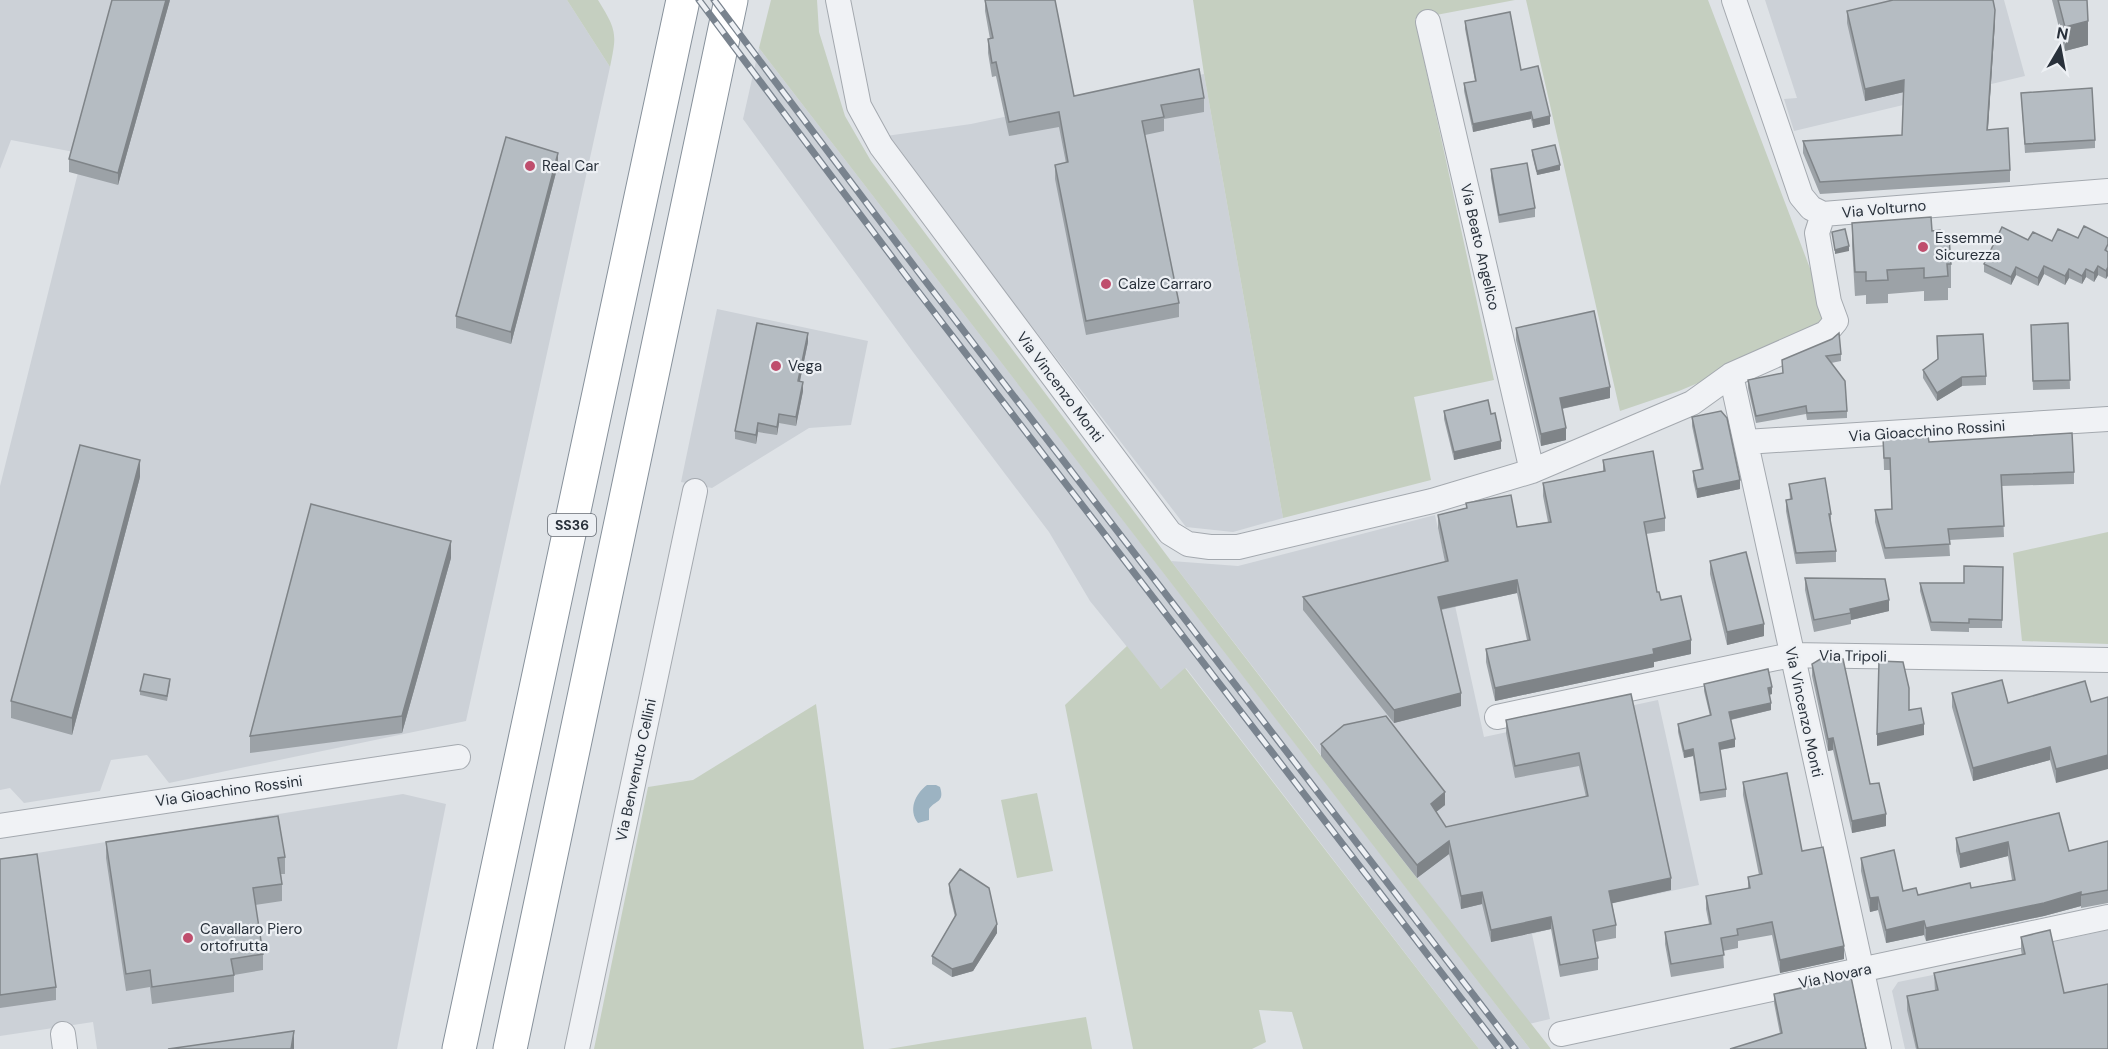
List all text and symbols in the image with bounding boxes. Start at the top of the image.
north arrow [2030,18,2090,78]
text: N [2055,22,2070,45]
place label: Real Car [542,156,599,176]
marker: Real Car [523,159,537,173]
street label: Via Beato Angelico [1456,182,1504,312]
street label: Via Volturno [1841,195,1927,223]
place label: Essemme Sicurezza [1935,228,2002,265]
marker: Essemme Sicurezza [1916,240,1930,254]
place label: Calze Carraro [1118,274,1212,294]
marker: Calze Carraro [1099,277,1113,291]
street label: Via Vincenzo Monti [1012,328,1108,446]
place label: Vega [788,356,822,376]
marker: Vega [769,359,783,373]
street label: Via Gioacchino Rossini [1848,416,2006,446]
road number: SS36 [548,514,596,536]
street label: Via Vincenzo Monti [1780,645,1828,779]
street label: Via Tripoli [1819,645,1887,667]
street label: Via Benvenuto Cellini [611,697,661,843]
street label: Via Gioachino Rossini [154,771,304,811]
place label: Cavallaro Piero ortofrutta [200,919,302,956]
marker: Cavallaro Piero ortofrutta [181,931,195,945]
street label: Via Novara [1797,959,1873,993]

